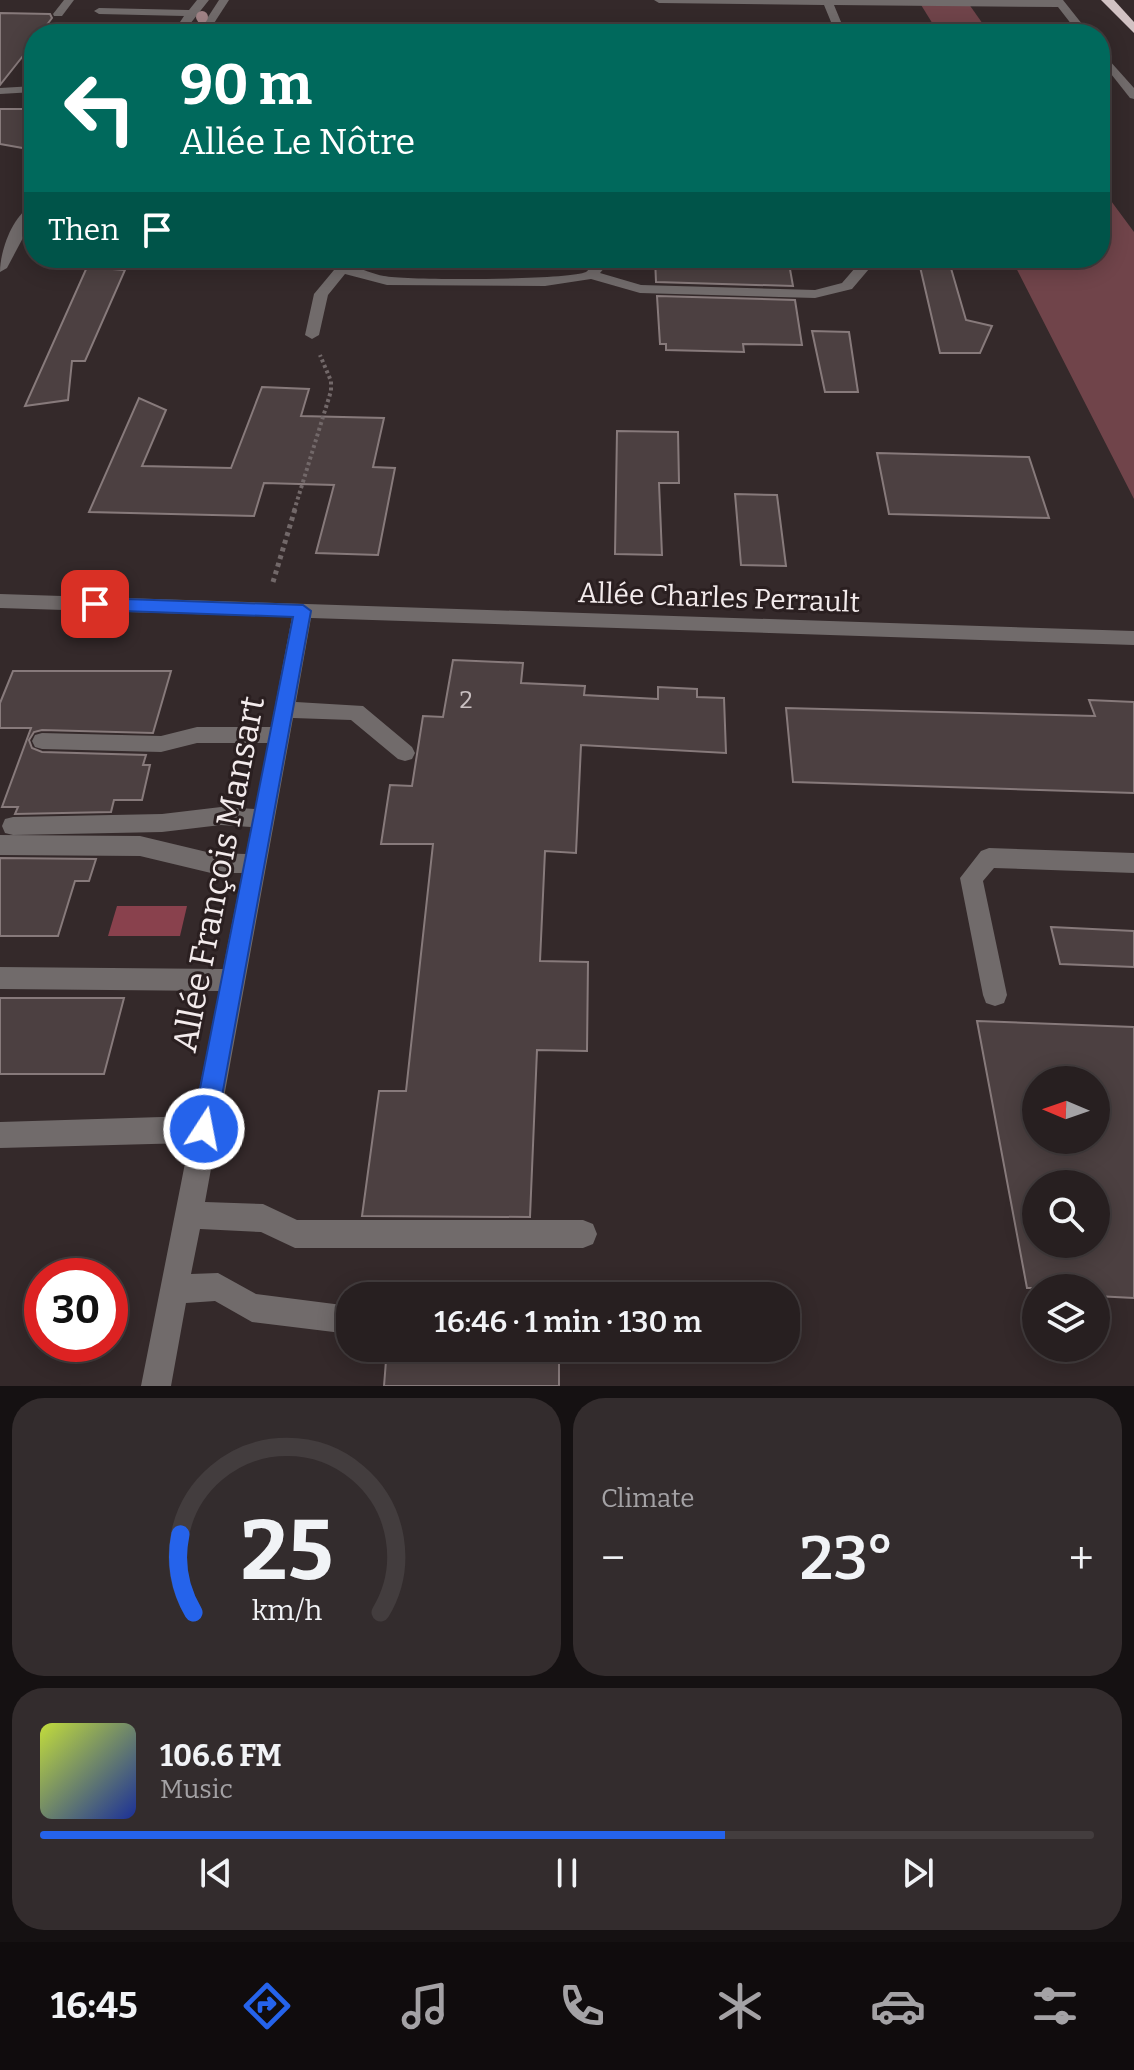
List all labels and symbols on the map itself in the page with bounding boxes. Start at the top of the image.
pin [61,570,129,638]
street label: Allée Charles Perrault [578,576,860,619]
house number: 2 [459,686,473,714]
street label: Allée François Mansart [164,693,273,1055]
north arrow [1022,1066,1110,1154]
position arrow [162,1087,246,1171]
speed limit sign: 30 [24,1258,128,1362]

